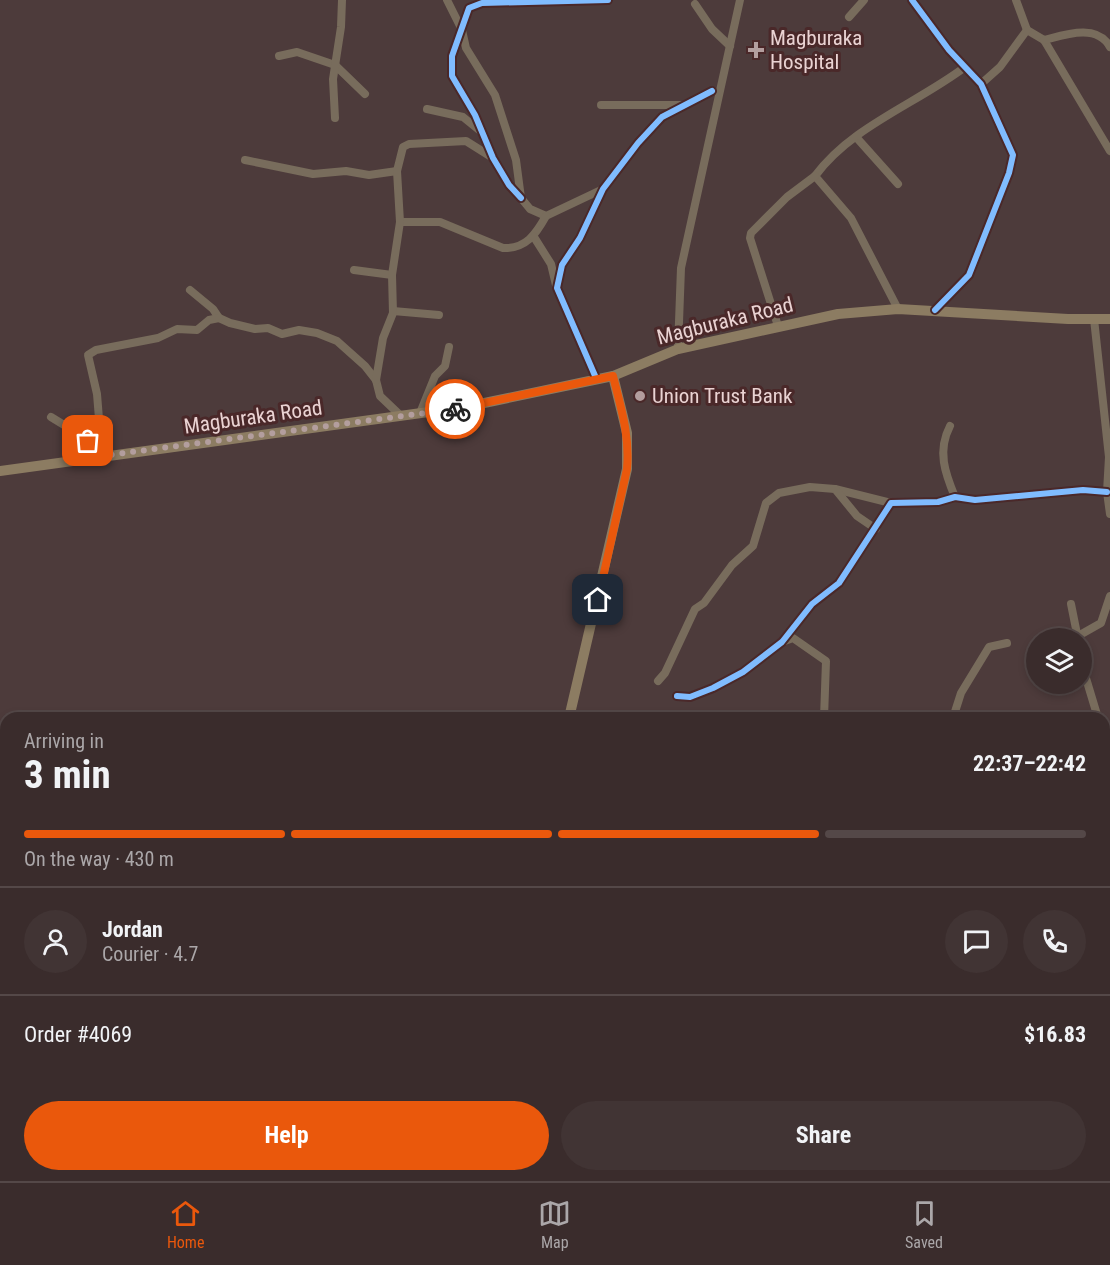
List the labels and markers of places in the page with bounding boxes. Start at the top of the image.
place label: Magburaka Hospital [770,26,862,74]
marker: Magburaka Hospital [747,41,765,59]
place label: Union Trust Bank [652,384,793,408]
marker: Union Trust Bank [633,389,647,403]
pin [62,415,113,466]
pin [572,574,623,625]

